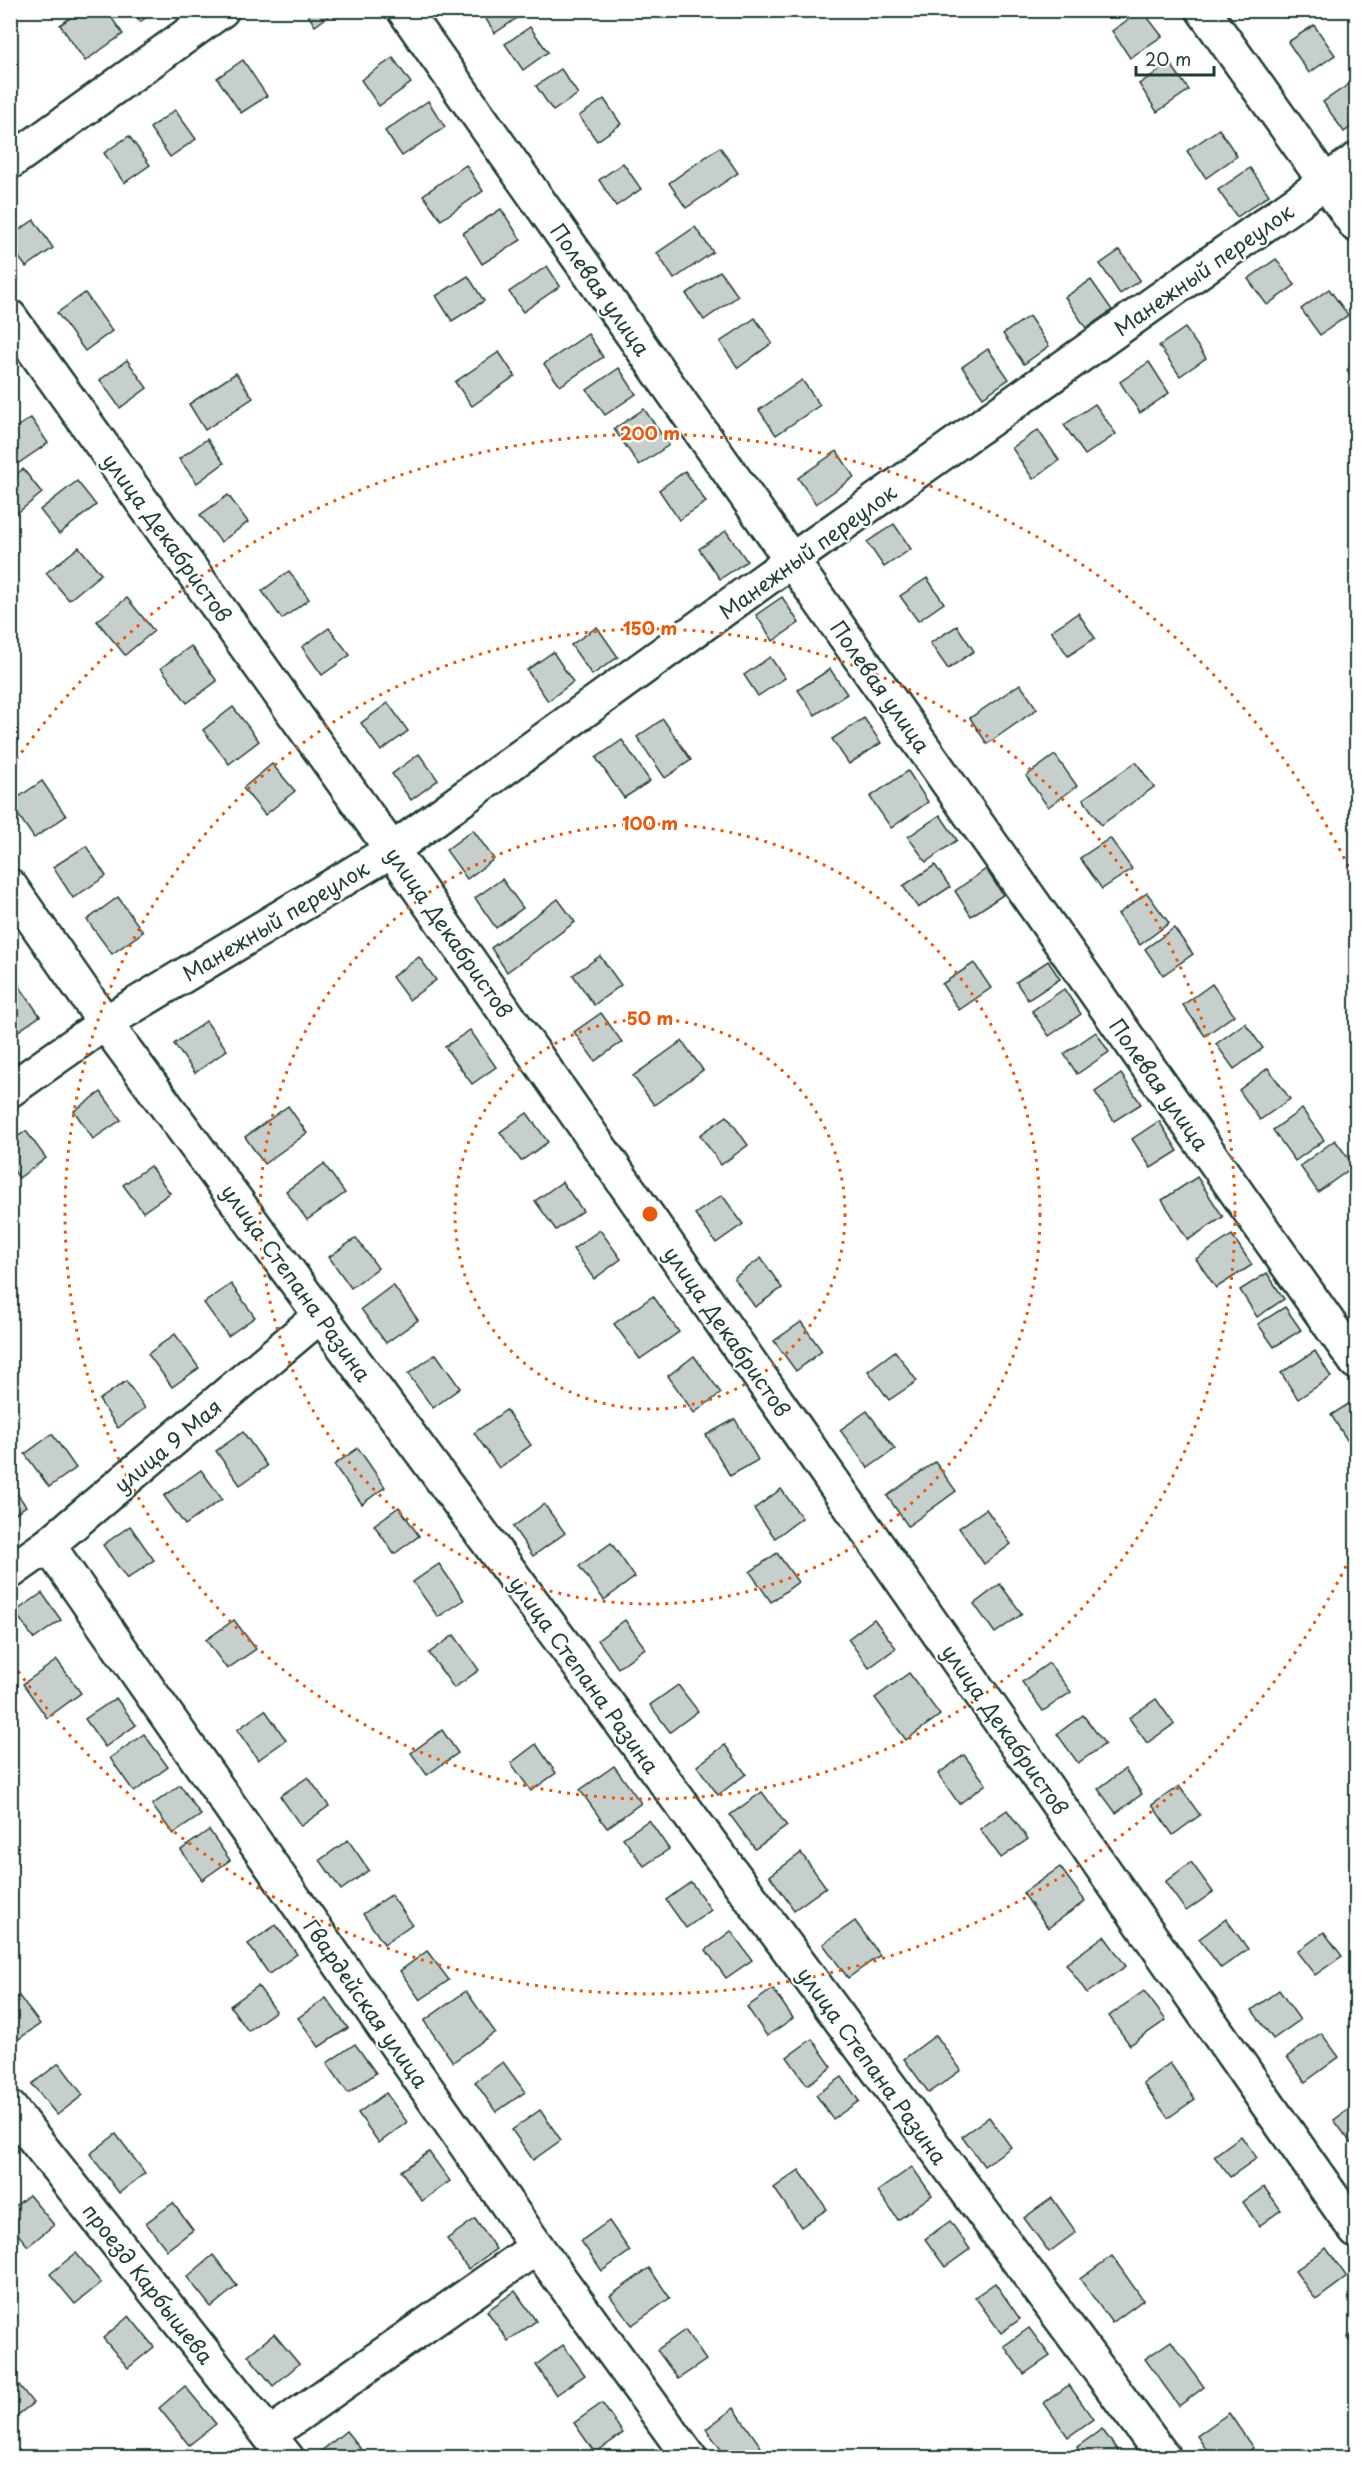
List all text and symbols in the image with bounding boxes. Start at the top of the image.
scale bar [1136,39,1214,77]
text: 20 m [1145,45,1191,72]
street label: Манежный переулок [1107,195,1300,343]
street label: Полевая улица [543,216,659,362]
text: 200 m [620,419,680,446]
street label: улица Декабристов [96,446,240,628]
street label: Манежный переулок [711,475,903,627]
street label: Полевая улица [823,613,939,759]
text: 150 m [623,614,677,641]
text: 100 m [622,809,678,836]
street label: улица Декабристов [379,840,521,1024]
street label: Манежный переулок [176,851,375,989]
text: 50 m [627,1004,673,1031]
street label: Полевая улица [1102,1011,1218,1157]
street label: улица Степана Разина [214,1176,380,1388]
centre of rings [640,1204,660,1224]
street label: улица Декабристов [657,1239,799,1423]
street label: улица 9 Мая [106,1390,228,1500]
street label: улица Степана Разина [502,1568,668,1780]
street label: улица Декабристов [935,1637,1077,1821]
street label: Гвардейская улица [297,1912,438,2095]
street label: улица Степана Разина [790,1959,956,2171]
street label: проезд Карбышева [76,2196,222,2370]

